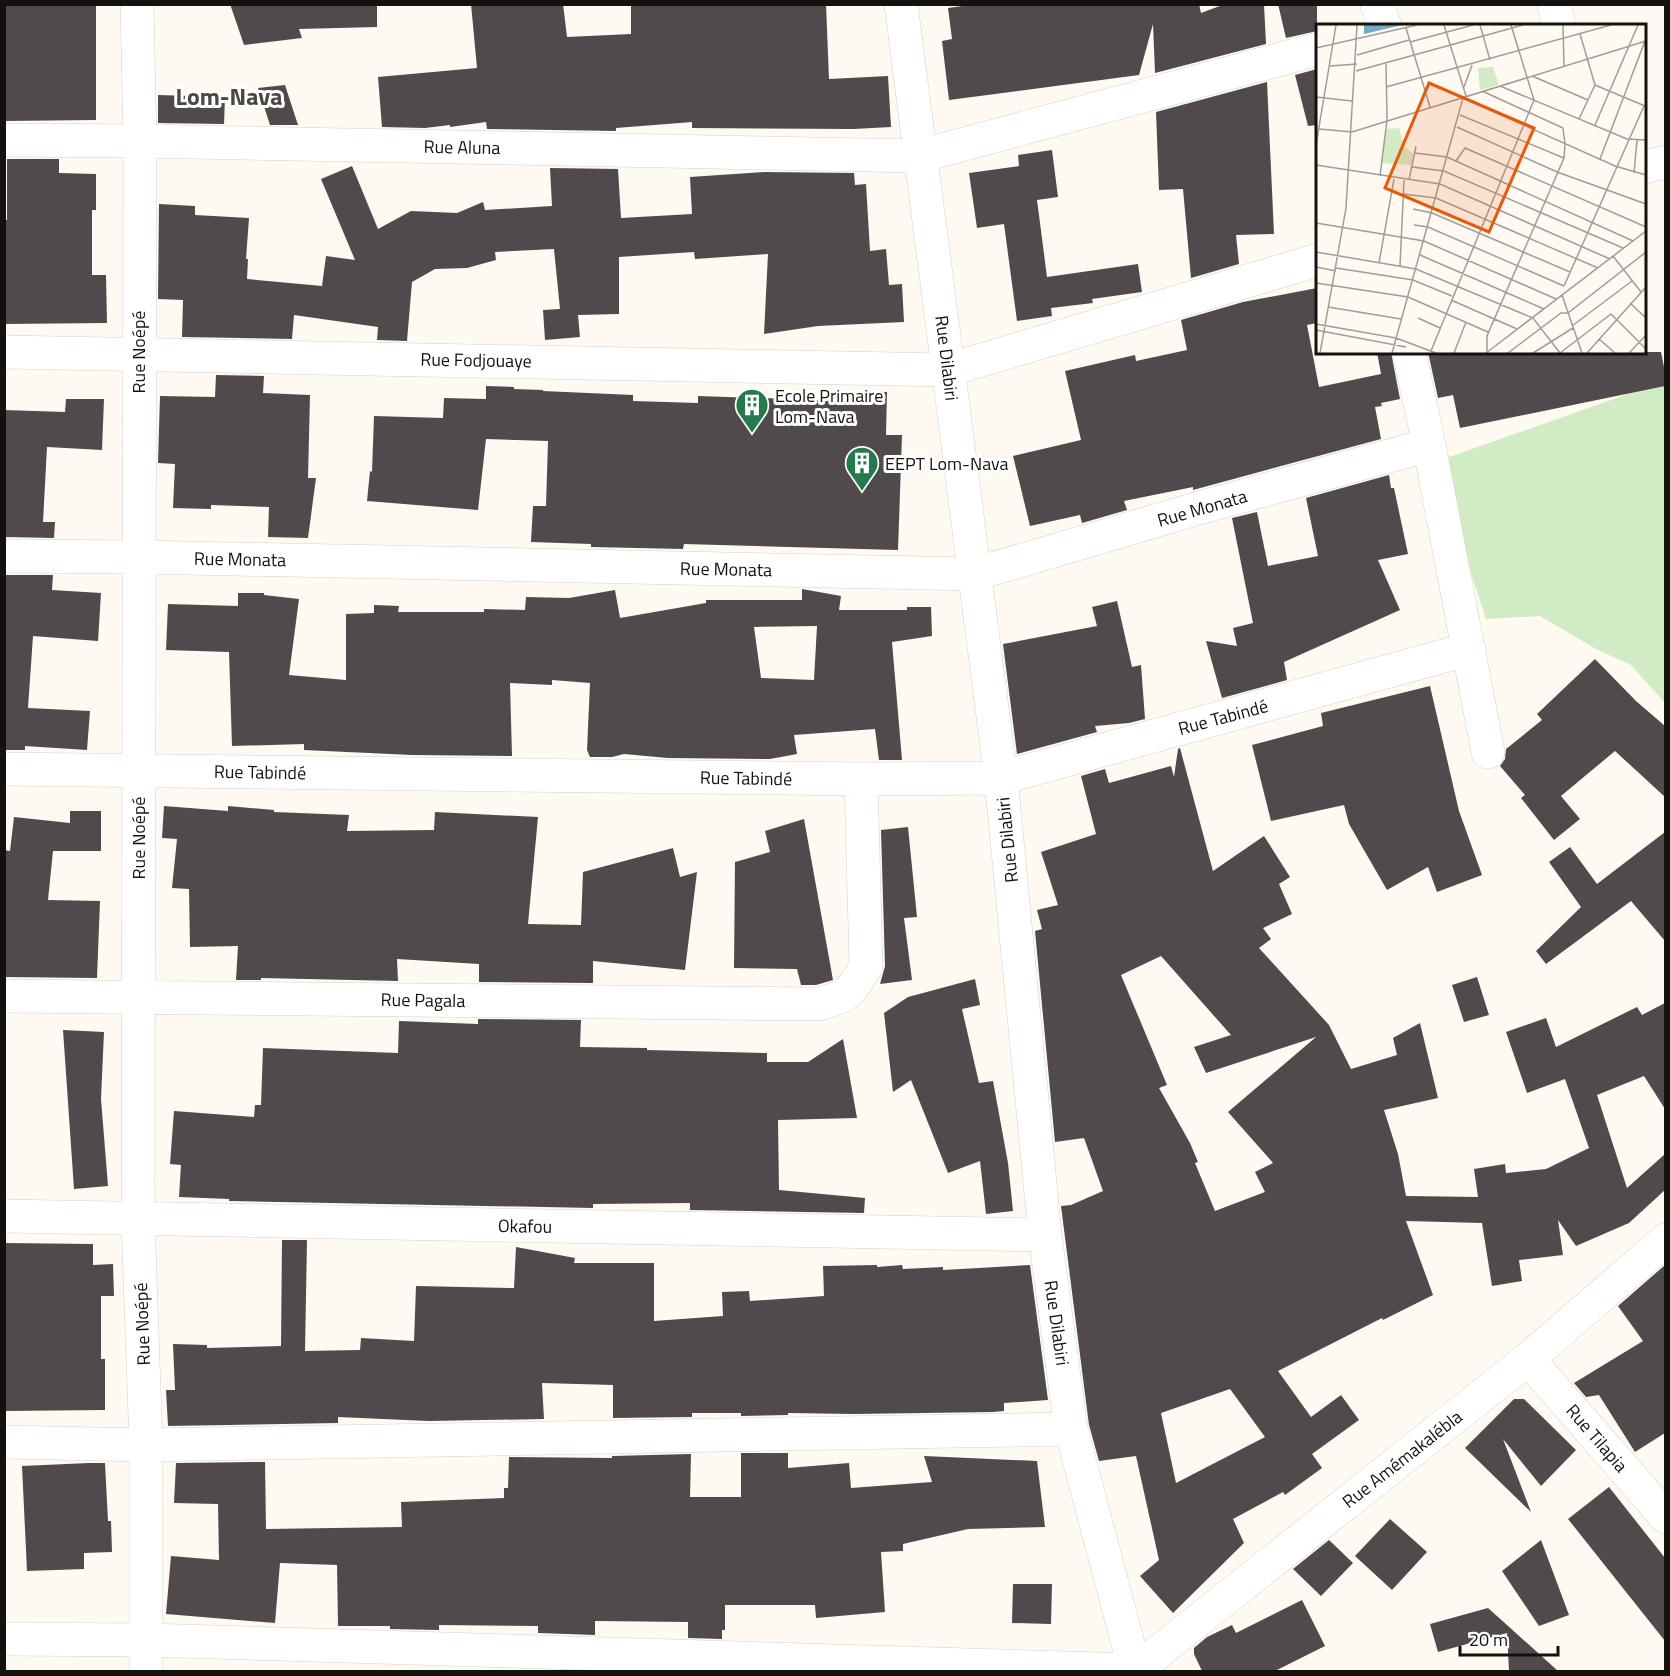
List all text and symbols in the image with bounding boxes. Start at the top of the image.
inset map [1316,24,1646,354]
district label: Lom-Nava [176,78,282,114]
street label: Rue Aluna [423,133,501,161]
street label: Rue Noépé [125,311,152,393]
street label: Rue Dilabiri [928,314,966,402]
street label: Rue Fodjouaye [420,346,532,374]
place label: Ecole Primaire Lom-Nava [775,382,883,430]
building icon: Ecole Primaire Lom-Nava [734,387,770,434]
building icon: EEPT Lom-Nava [844,445,880,492]
place label: EEPT Lom-Nava [885,450,1009,477]
street label: Rue Monata [1154,482,1250,534]
street label: Rue Monata [194,545,286,573]
street label: Rue Monata [680,555,772,583]
street label: Rue Tabindé [1175,692,1271,742]
street label: Rue Tabindé [214,758,306,786]
street label: Rue Tabindé [700,764,792,792]
street label: Rue Dilabiri [989,796,1025,884]
street label: Rue Noépé [125,797,152,879]
street label: Rue Pagala [380,986,466,1014]
street label: Okafou [498,1212,552,1240]
street label: Rue Dilabiri [1038,1279,1076,1367]
street label: Rue Noépé [127,1282,157,1366]
street label: Rue Tilapia [1560,1398,1634,1478]
street label: Rue Amémakalébla [1336,1403,1468,1515]
scale bar [1460,1619,1558,1657]
text: 20 m [1469,1626,1508,1653]

